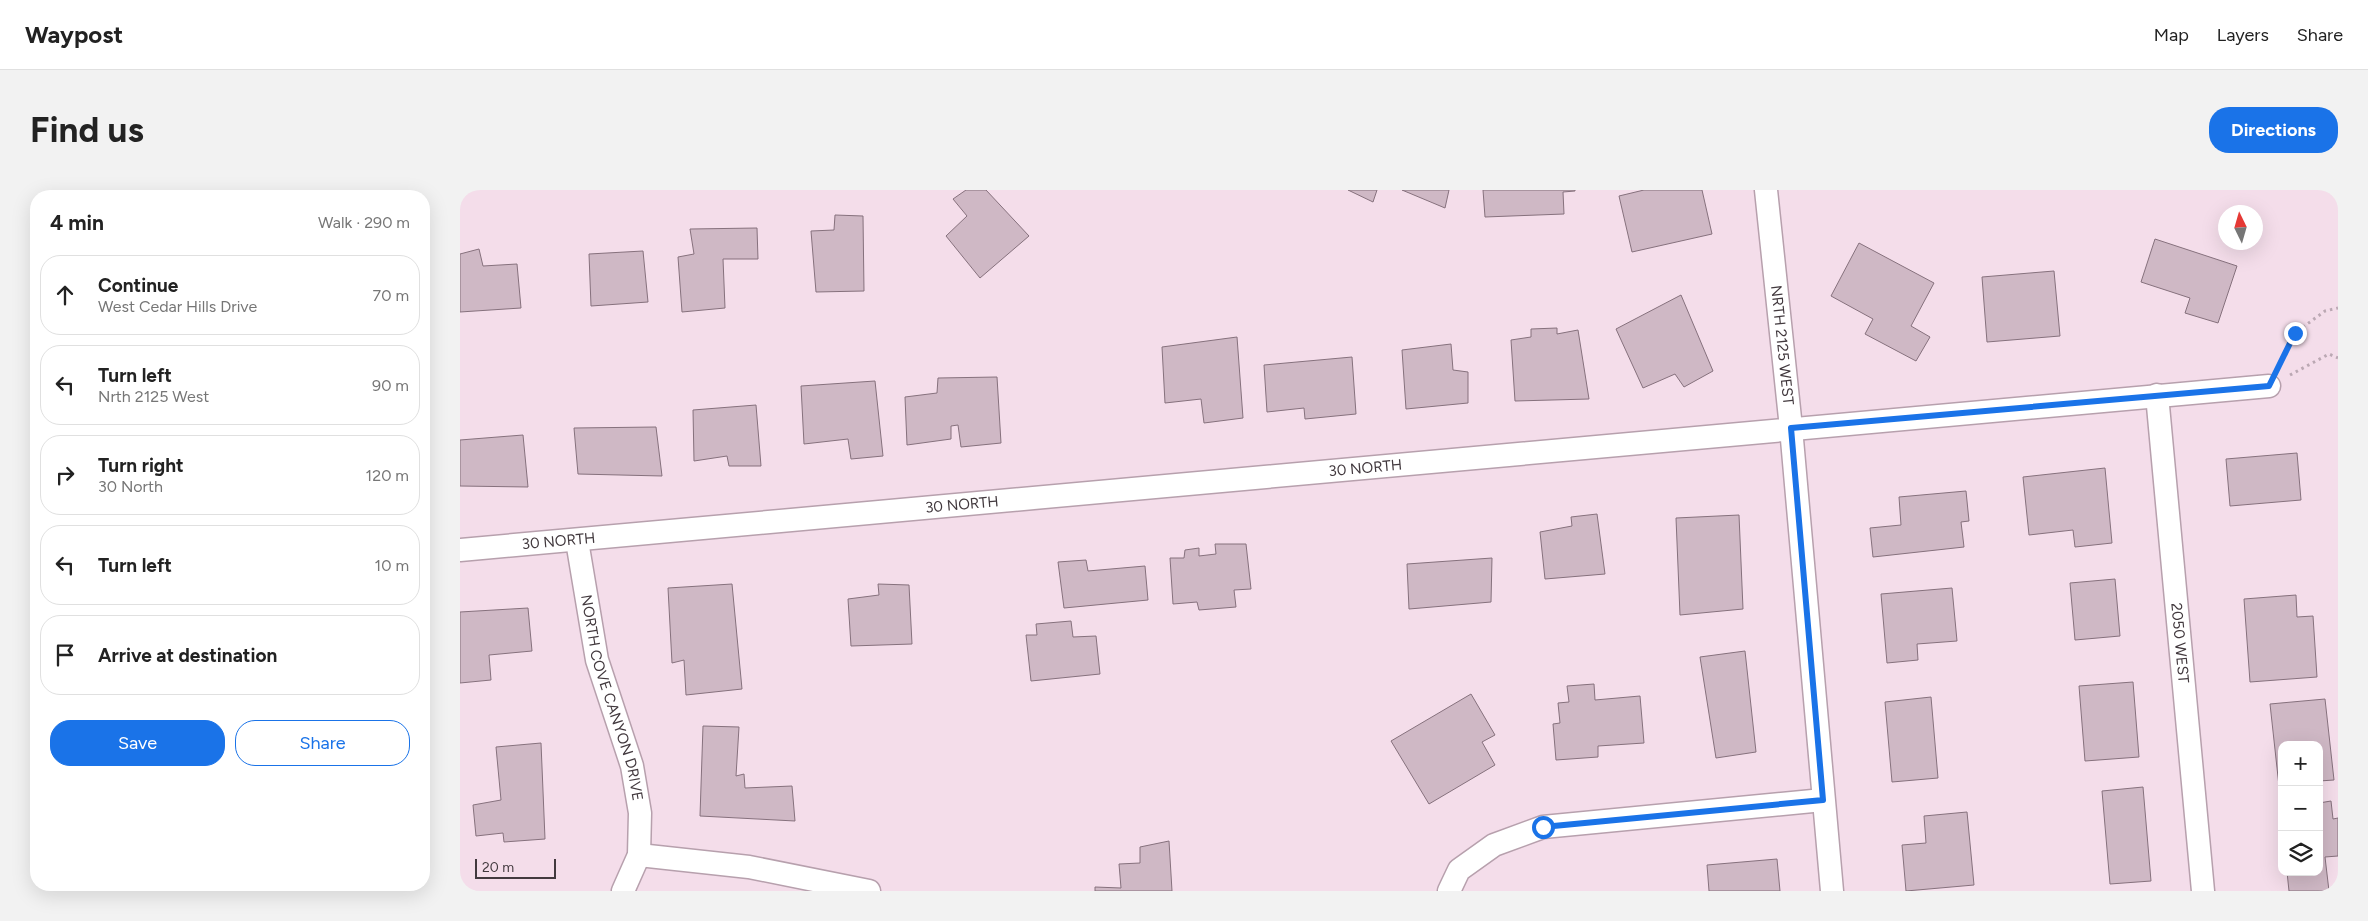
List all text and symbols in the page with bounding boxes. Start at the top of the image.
text: Waypost [25,20,123,49]
text: Map [2154,24,2189,46]
text: Layers [2217,24,2269,46]
text: Share [2297,24,2343,46]
button: Directions [2209,107,2338,153]
text: Find us [30,109,144,151]
north arrow [2218,205,2263,250]
text: 4 min [50,210,104,235]
text: Walk · 290 m [318,213,410,232]
text: Continue [98,274,178,297]
icon: ahead [51,281,79,309]
street label: NRTH 2125 WEST [1767,284,1798,407]
text: 70 m [373,286,409,305]
text: West Cedar Hills Drive [98,297,257,316]
route end [2284,322,2307,345]
text: Turn left [98,364,172,387]
icon: left [51,371,79,399]
text: 90 m [372,376,409,395]
text: Nrth 2125 West [98,387,209,406]
text: Turn right [98,454,184,477]
street label: 30 NORTH [1328,456,1403,480]
icon: right [51,461,79,489]
text: 120 m [366,466,409,485]
text: 30 North [98,477,163,496]
street label: 30 NORTH [924,492,999,517]
street label: 30 NORTH [521,529,596,553]
icon: left [51,551,79,579]
text: Turn left [98,554,172,577]
text: 10 m [375,556,409,575]
street label: NORTH COVE CANYON DRIVE [577,593,647,802]
street label: 2050 WEST [2167,602,2193,685]
icon: arrive [51,641,79,669]
text: Arrive at destination [98,644,277,667]
button: Save [50,720,225,766]
button: Share [235,720,410,766]
map controls [2278,741,2323,876]
button: + [2278,741,2323,786]
button: − [2278,786,2323,831]
route start [1532,816,1555,839]
button: layers [2278,831,2323,876]
scale bar [475,856,556,879]
text: 20 m [482,859,514,876]

